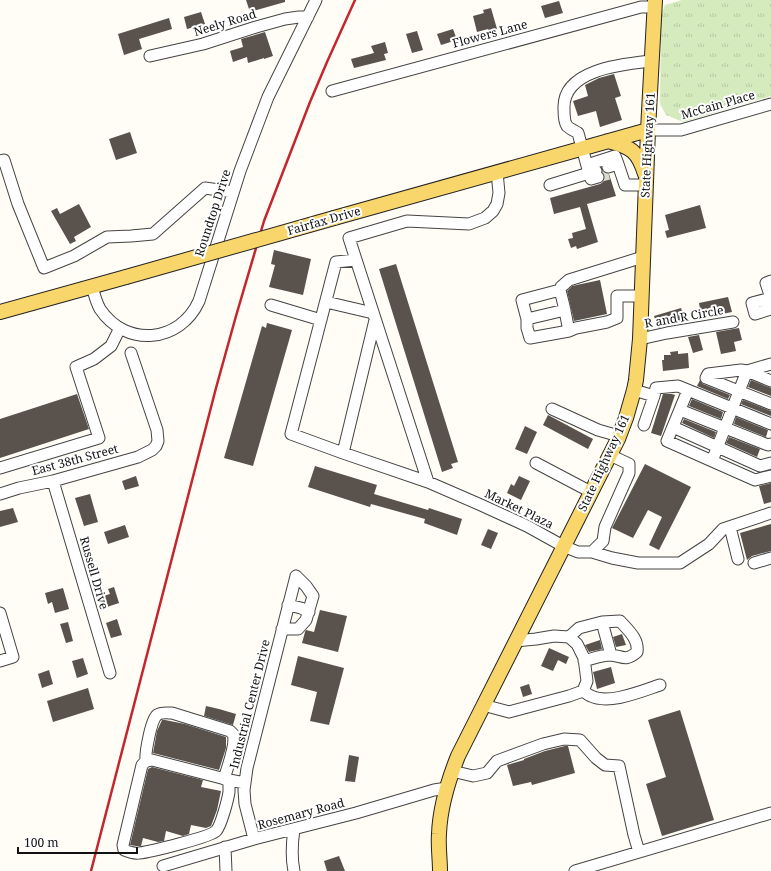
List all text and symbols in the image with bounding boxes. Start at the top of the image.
street label: Neely Road [192,5,259,40]
street label: Flowers Lane [450,15,529,52]
street label: McCain Place [679,86,757,123]
street label: State Highway 161 [636,92,659,198]
street label: Roundtop Drive [190,167,235,259]
street label: Fairfax Drive [285,202,363,239]
street label: R and R Circle [643,301,725,332]
street label: State Highway 161 [574,411,634,514]
street label: East 38th Street [30,440,120,479]
street label: Market Plaza [482,485,557,533]
street label: Russell Drive [76,535,113,611]
street label: Industrial Center Drive [225,638,274,770]
street label: Rosemary Road [256,794,347,833]
scale bar [18,829,137,855]
text: 100 m [24,834,59,851]

